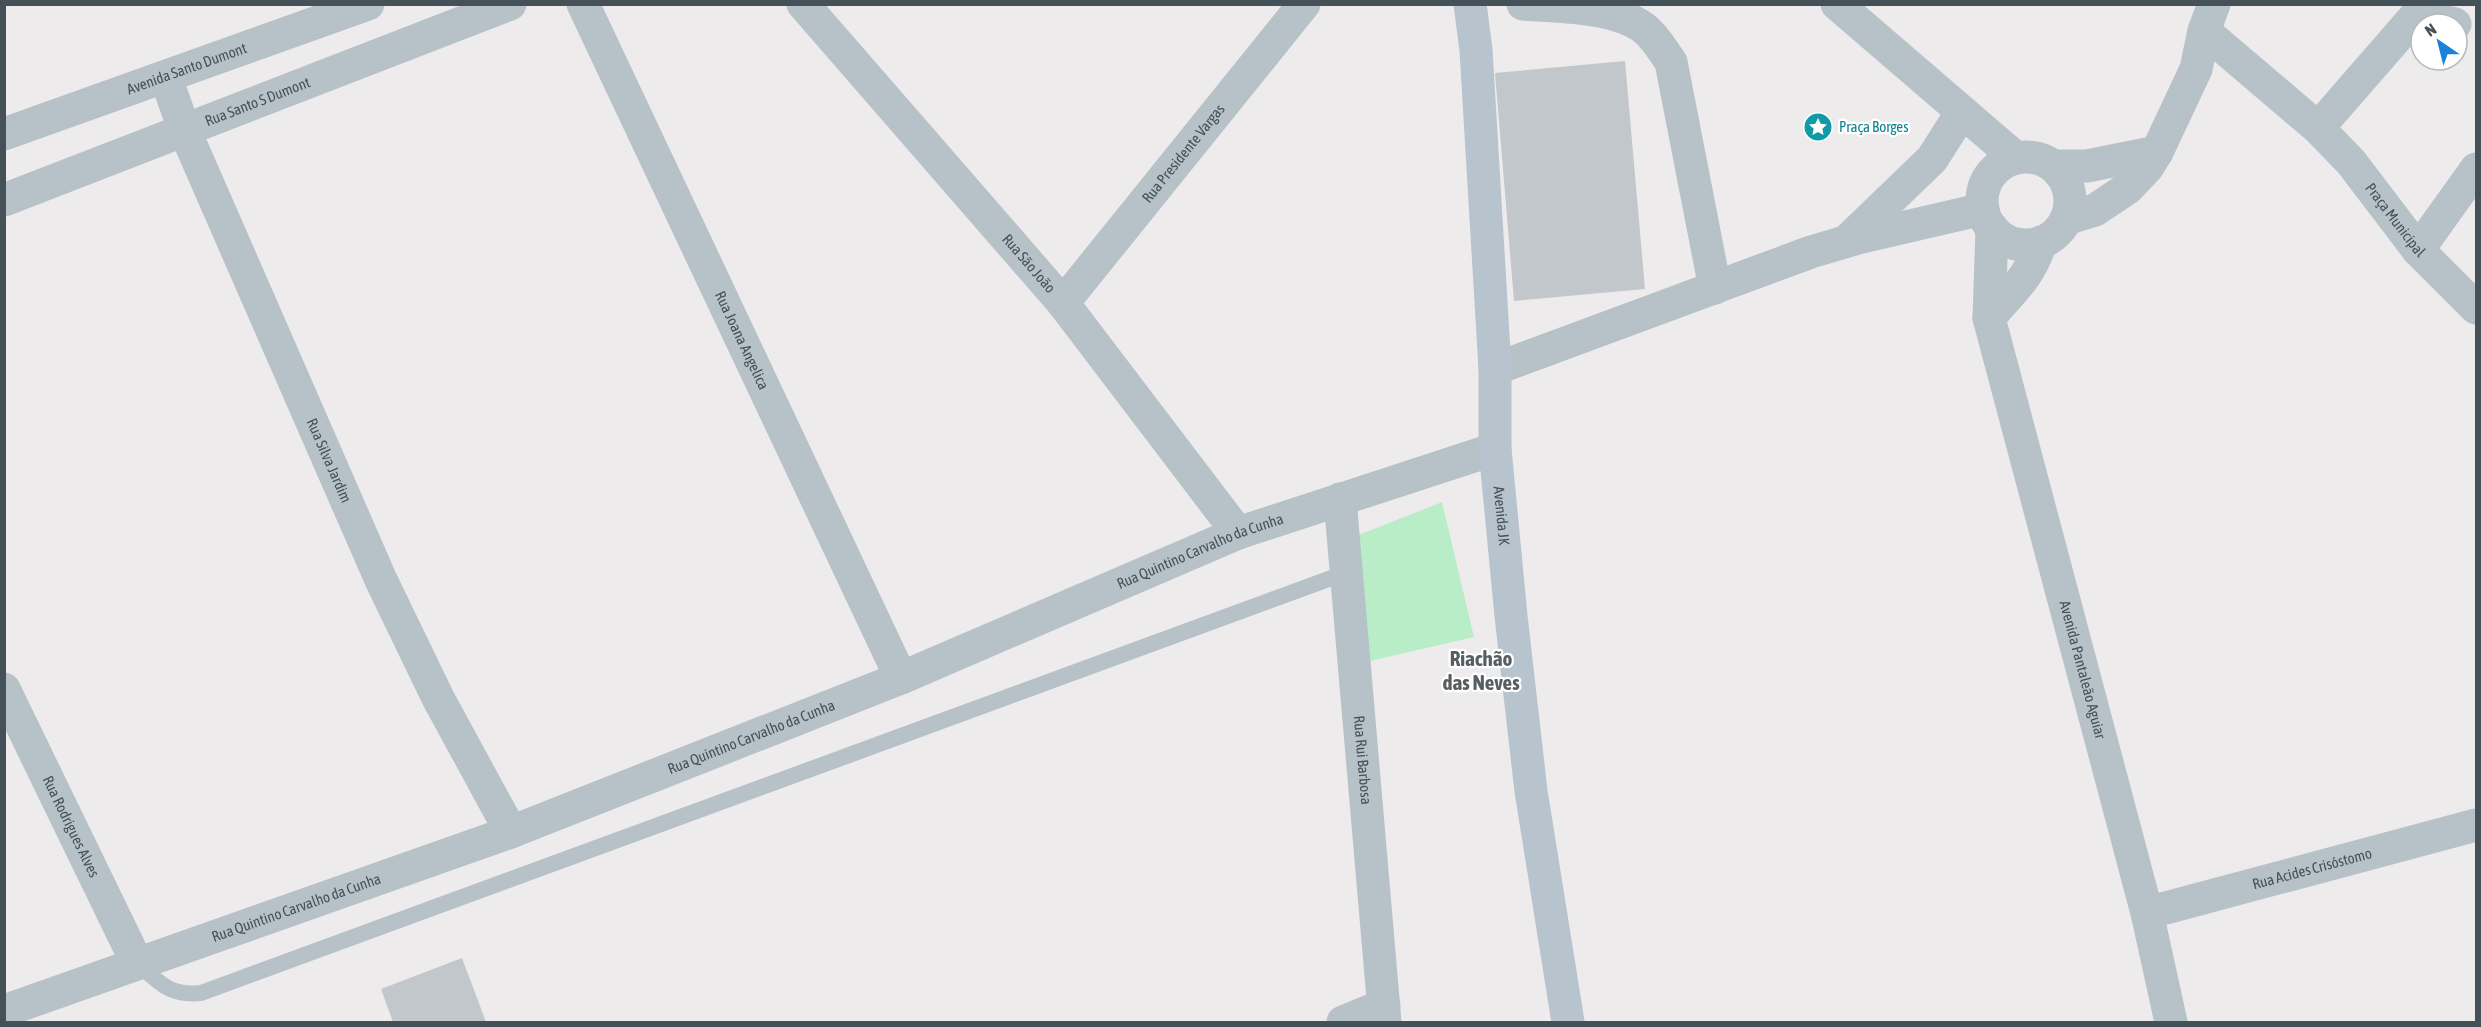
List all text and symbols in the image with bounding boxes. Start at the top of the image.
north arrow [2409,12,2469,72]
text: N [2421,20,2439,40]
street label: Avenida Santo Dumont [124,39,249,97]
street label: Rua Santo S Dumont [203,73,312,129]
street label: Rua Presidente Vargas [1138,100,1228,206]
place icon: Praça Borges [1802,111,1834,143]
place label: Praça Borges [1839,118,1908,135]
street label: Praça Municipal [2362,179,2429,260]
street label: Rua São João [999,230,1059,296]
street label: Rua Joana Angelica [712,288,773,392]
street label: Rua Silva Jardim [304,416,355,505]
street label: Avenida JK [1491,485,1513,547]
street label: Rua Quintino Carvalho da Cunha [1114,510,1285,592]
street label: Avenida Pantaleão Aguiar [2056,599,2110,741]
district label: Riachão das Neves [1442,646,1520,694]
street label: Rua Quintino Carvalho da Cunha [665,696,837,777]
street label: Rua Rui Barbosa [1351,715,1375,805]
street label: Rua Rodrigues Alves [39,773,103,880]
street label: Rua Acides Crisóstomo [2251,844,2374,892]
street label: Rua Quintino Carvalho da Cunha [209,870,383,945]

